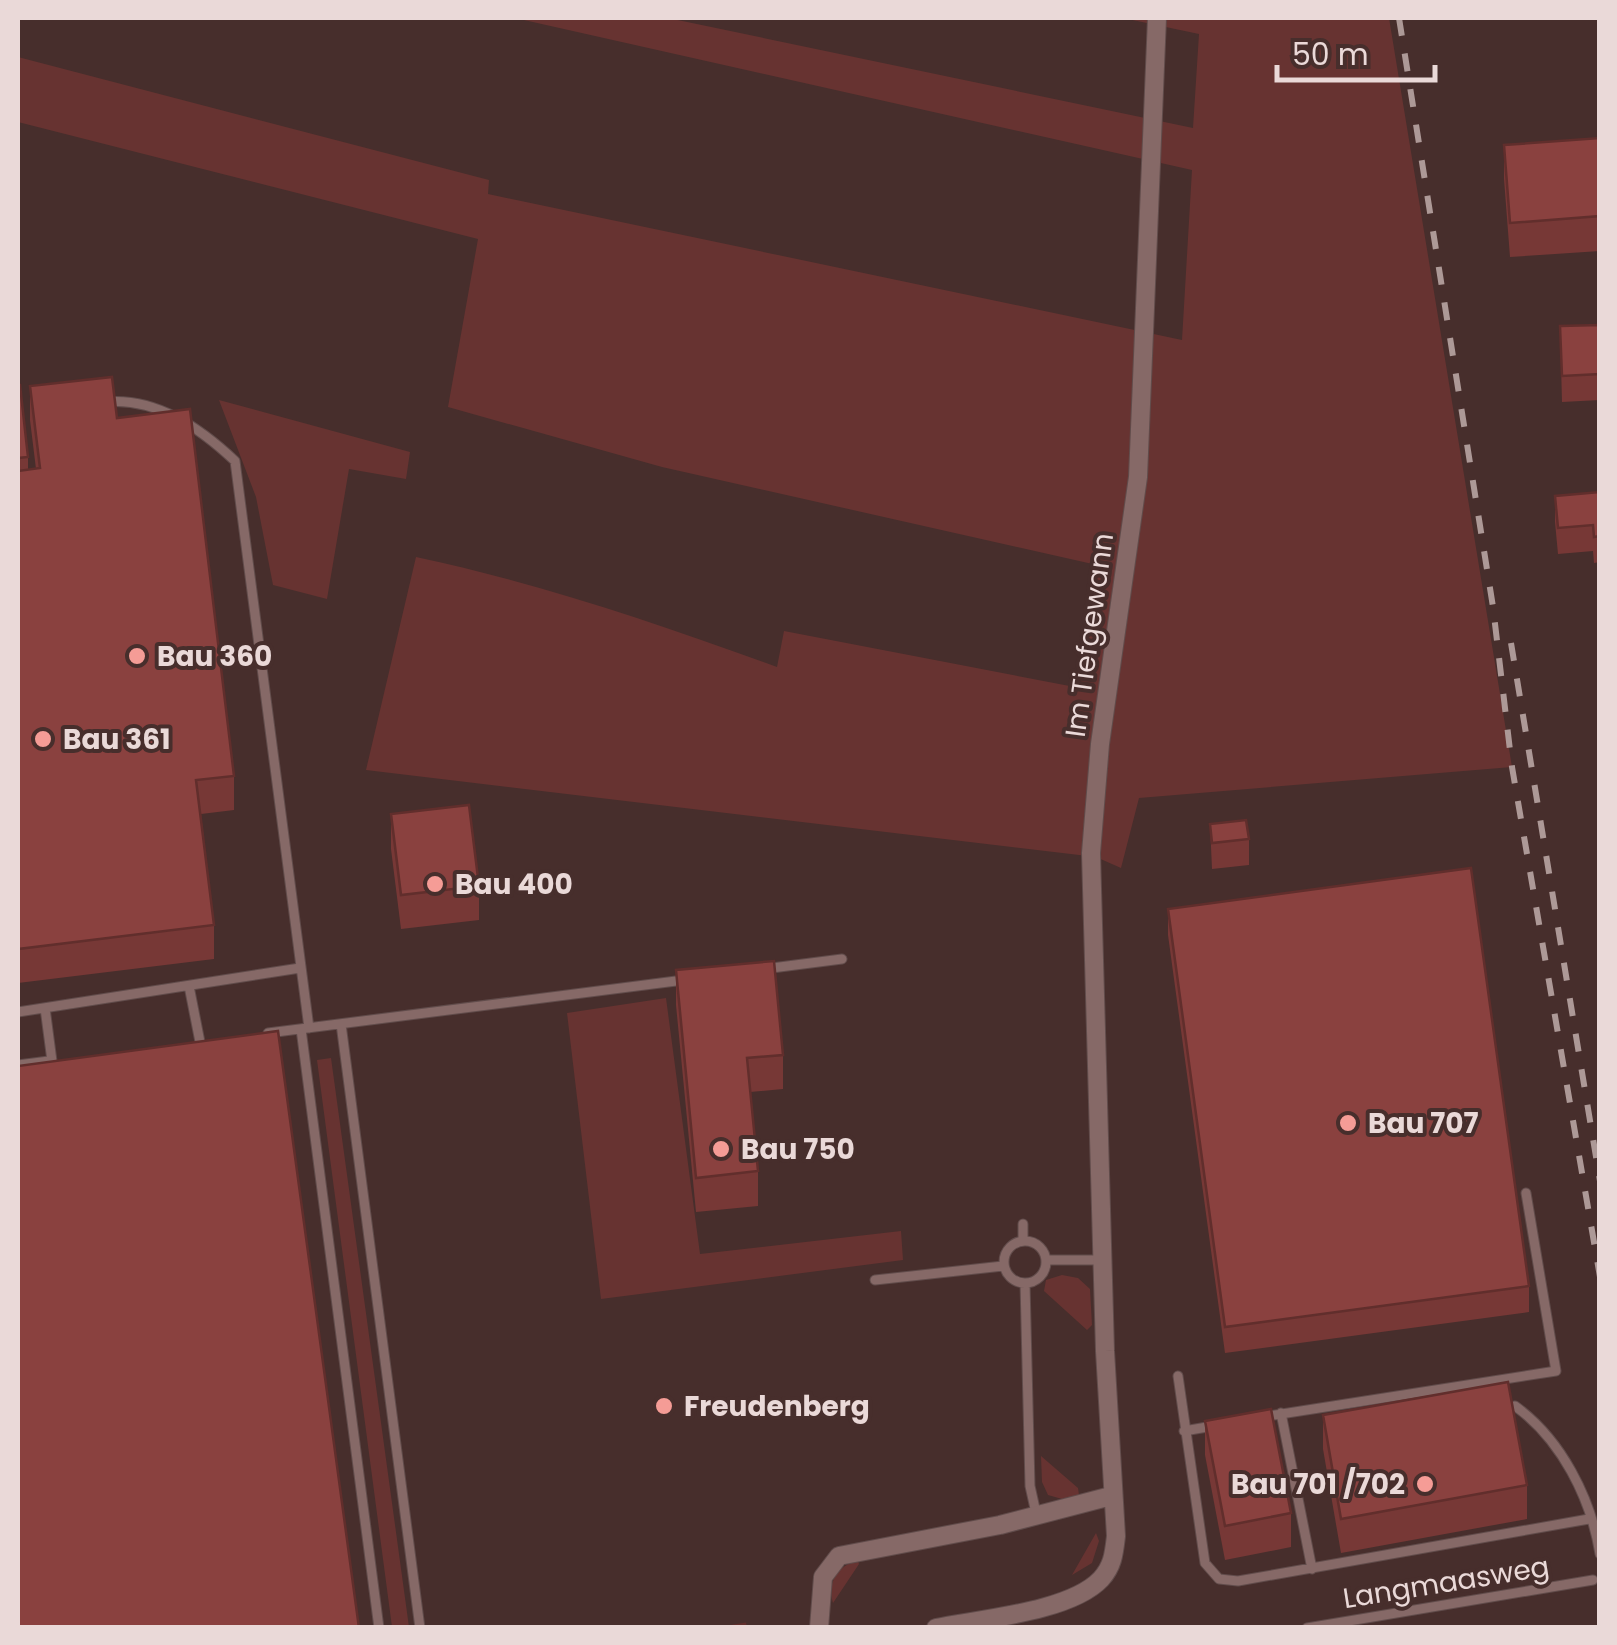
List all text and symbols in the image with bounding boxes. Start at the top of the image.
scale bar [1277,20,1434,82]
text: 50 m [1292,33,1369,76]
street label: Im Tiefgewann [1056,530,1123,740]
place label: Bau 360 [157,637,272,676]
marker: Bau 360 [126,645,148,667]
place label: Bau 361 [63,720,171,759]
marker: Bau 361 [32,728,54,750]
place label: Bau 400 [455,865,573,904]
marker: Bau 400 [424,873,446,895]
place label: Bau 707 [1368,1104,1479,1143]
marker: Bau 707 [1337,1112,1359,1134]
place label: Bau 750 [741,1130,855,1169]
marker: Bau 750 [710,1138,732,1160]
place label: Freudenberg [684,1387,870,1426]
marker: Freudenberg [653,1395,675,1417]
place label: Bau 701 /702 [1231,1465,1405,1504]
marker: Bau 701 /702 [1414,1473,1436,1495]
street label: Langmaasweg [1340,1547,1552,1618]

